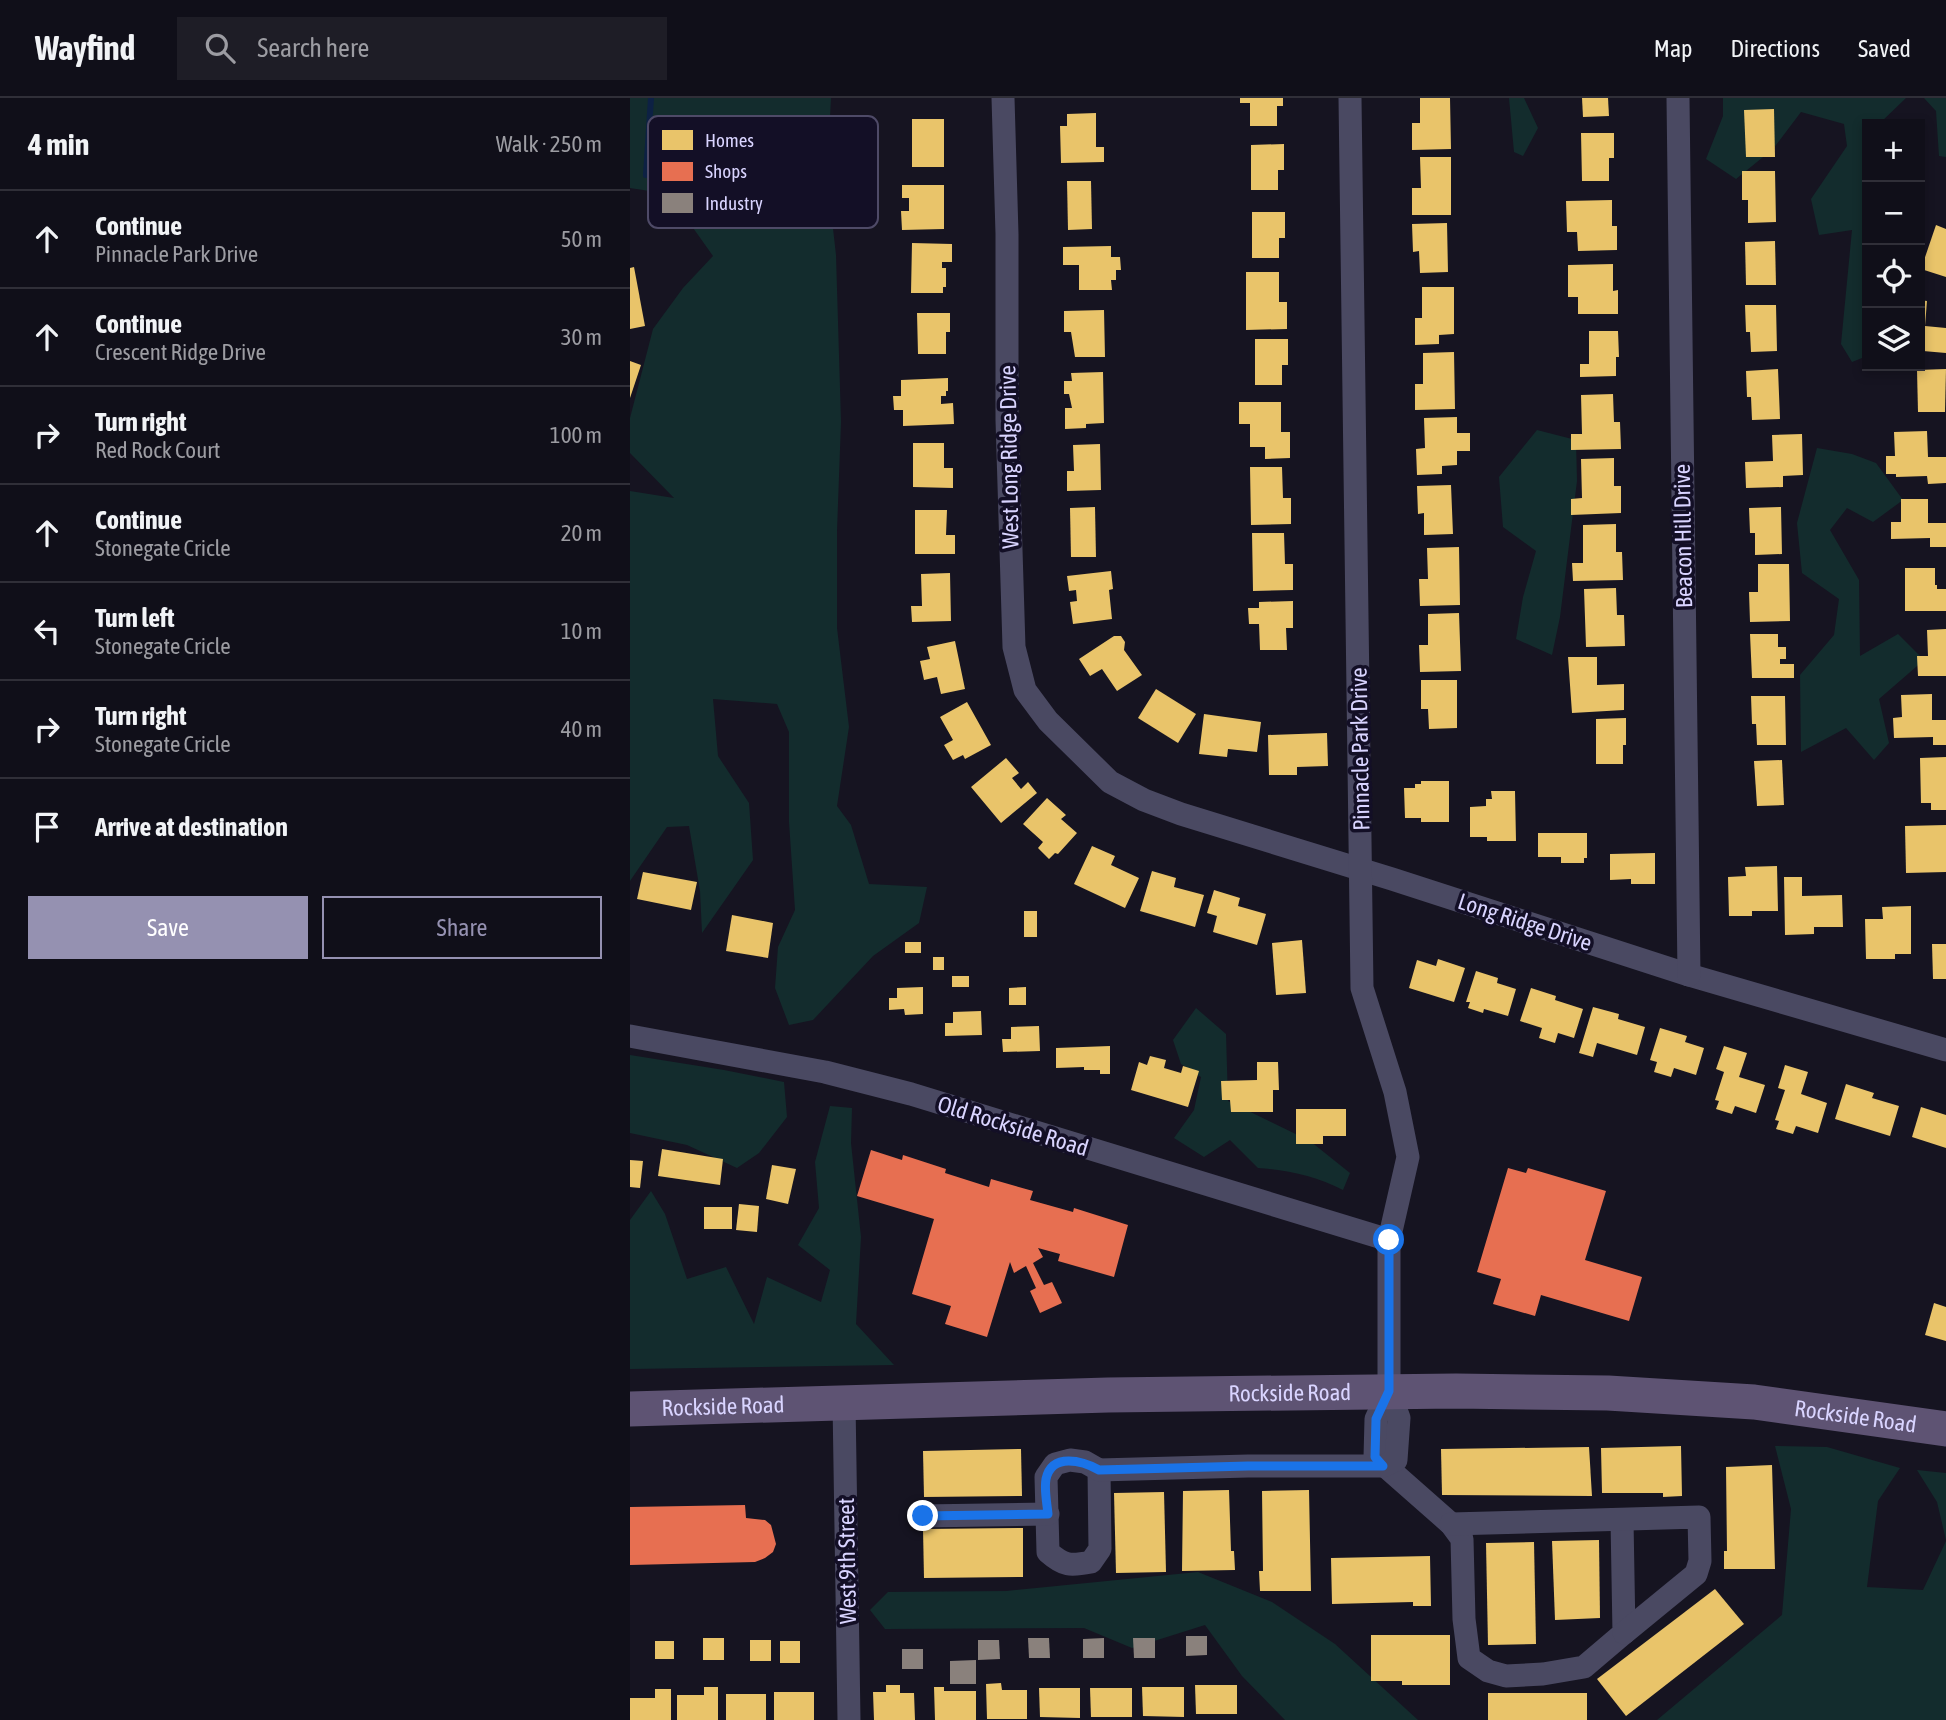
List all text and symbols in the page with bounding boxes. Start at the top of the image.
search box [177,17,667,80]
text: Wayfind [35,29,135,67]
icon: search [201,29,239,67]
text: Search here [257,33,369,63]
text: Map [1654,35,1692,62]
text: Directions [1730,35,1820,62]
text: Saved [1858,35,1911,62]
legend [648,116,878,228]
map controls [1862,119,1925,371]
button: + [1862,119,1925,182]
text: 4 min [28,127,89,161]
text: Homes [705,129,754,151]
text: Walk · 250 m [496,131,602,157]
text: Shops [705,160,747,182]
button: − [1862,182,1925,245]
text: Industry [705,192,763,214]
text: Continue [95,211,182,241]
icon: ahead [28,220,66,258]
text: 50 m [561,226,602,252]
text: Pinnacle Park Drive [95,241,258,267]
button: locate [1862,245,1925,308]
button: layers [1862,308,1925,371]
text: Continue [95,309,182,339]
icon: ahead [28,318,66,356]
text: 30 m [561,324,602,350]
text: Crescent Ridge Drive [95,339,266,365]
street label: West Long Ridge Drive [994,365,1024,549]
text: Turn right [95,407,186,437]
icon: right [28,416,66,454]
text: 100 m [550,422,602,448]
text: Red Rock Court [95,437,220,463]
street label: Beacon Hill Drive [1669,464,1697,608]
text: Continue [95,505,182,535]
icon: ahead [28,514,66,552]
text: 20 m [561,520,602,546]
text: Stonegate Cricle [95,535,231,561]
text: Turn left [95,603,175,633]
icon: left [28,612,66,650]
text: 10 m [561,618,602,644]
text: Stonegate Cricle [95,633,231,659]
street label: Pinnacle Park Drive [1346,667,1374,831]
text: Turn right [95,701,186,731]
icon: right [28,710,66,748]
text: 40 m [561,716,602,742]
text: Stonegate Cricle [95,731,231,757]
icon: arrive [28,808,66,846]
text: Arrive at destination [95,812,288,842]
street label: Long Ridge Drive [1455,888,1595,956]
button: Save [28,896,308,959]
button: Share [322,896,602,959]
street label: Old Rockside Road [935,1091,1091,1161]
route start [1373,1224,1404,1255]
street label: Rockside Road [1228,1379,1351,1407]
street label: Rockside Road [661,1391,785,1421]
street label: Rockside Road [1793,1395,1918,1438]
street label: West 9th Street [833,1498,861,1624]
route end [907,1500,938,1531]

